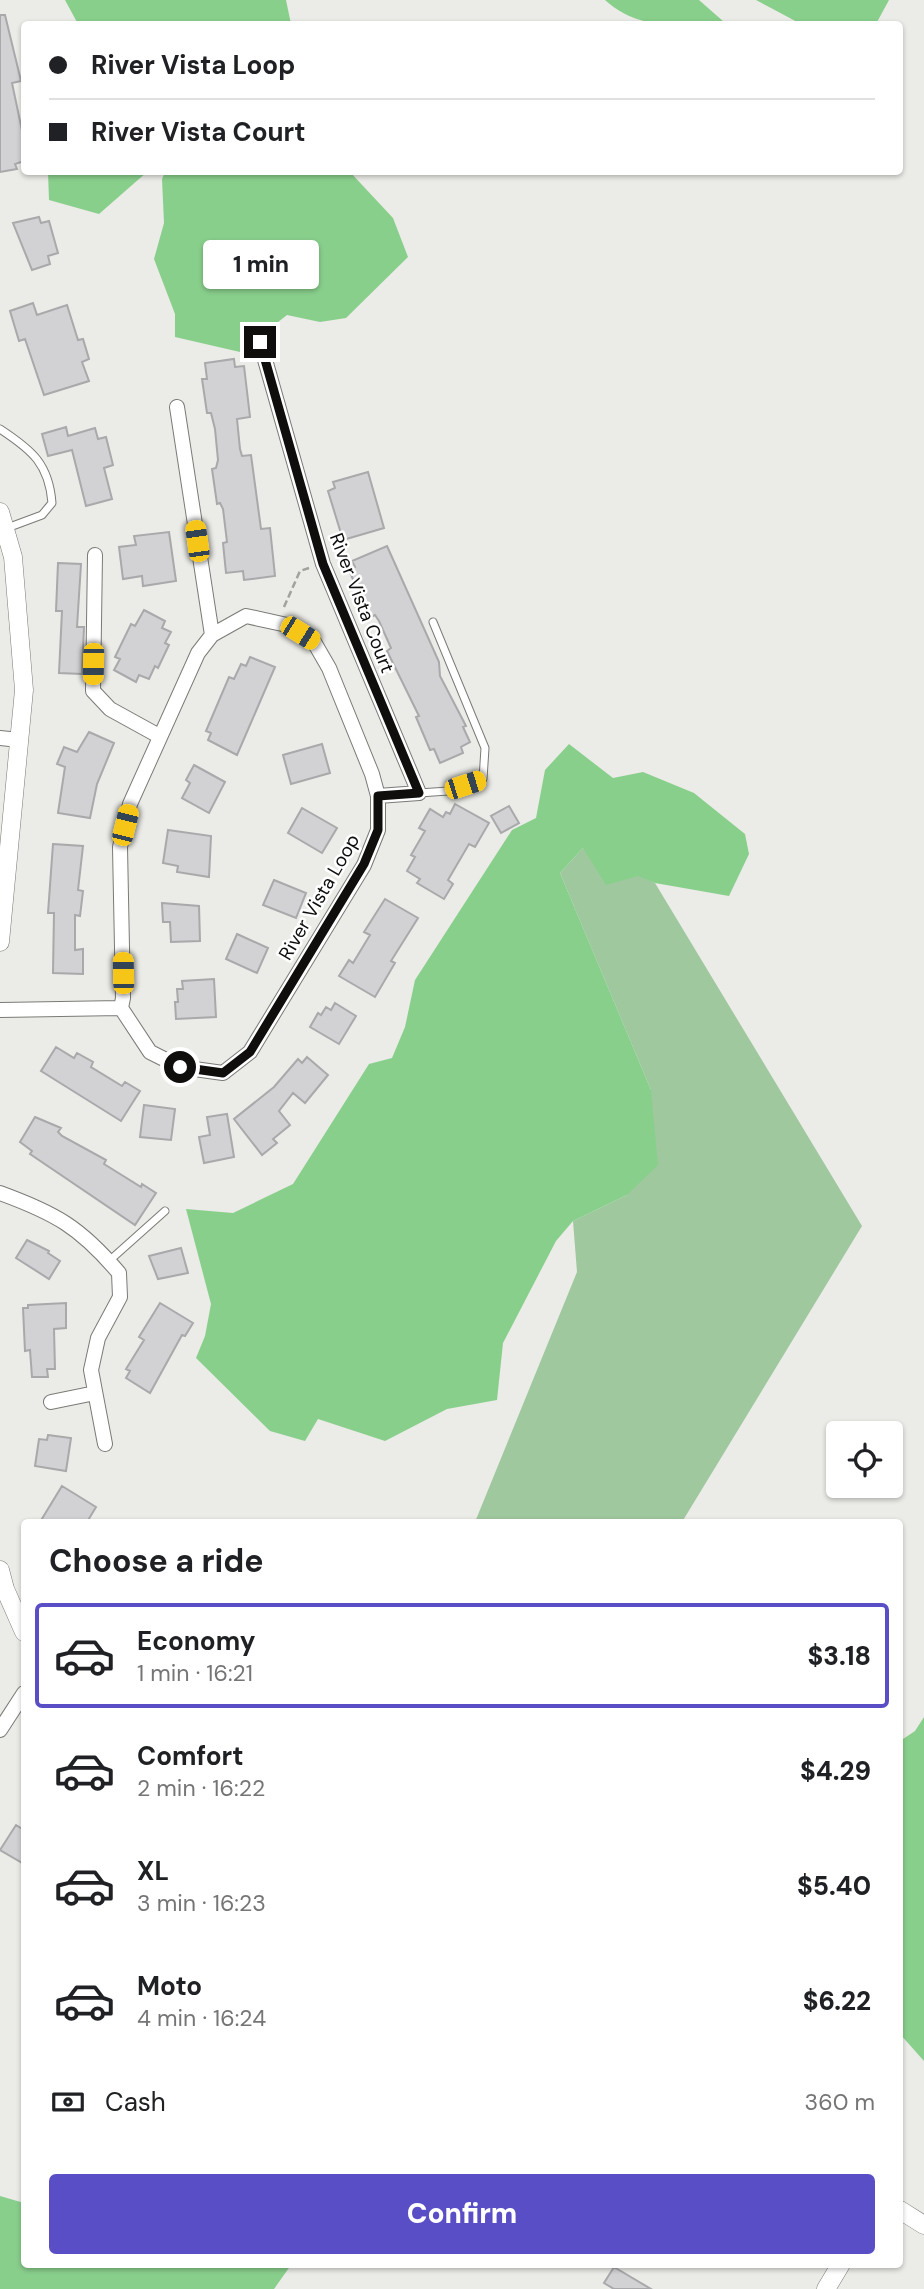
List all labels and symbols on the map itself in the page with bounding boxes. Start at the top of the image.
callout: 1 min [202,240,318,290]
route end [244,326,276,358]
car [184,519,211,563]
street label: River Vista Court [324,530,400,676]
car [277,613,324,653]
car [83,643,104,685]
car [442,769,489,801]
car [110,802,141,848]
street label: River Vista Loop [273,829,365,965]
car [113,952,134,994]
route start [164,1051,196,1083]

